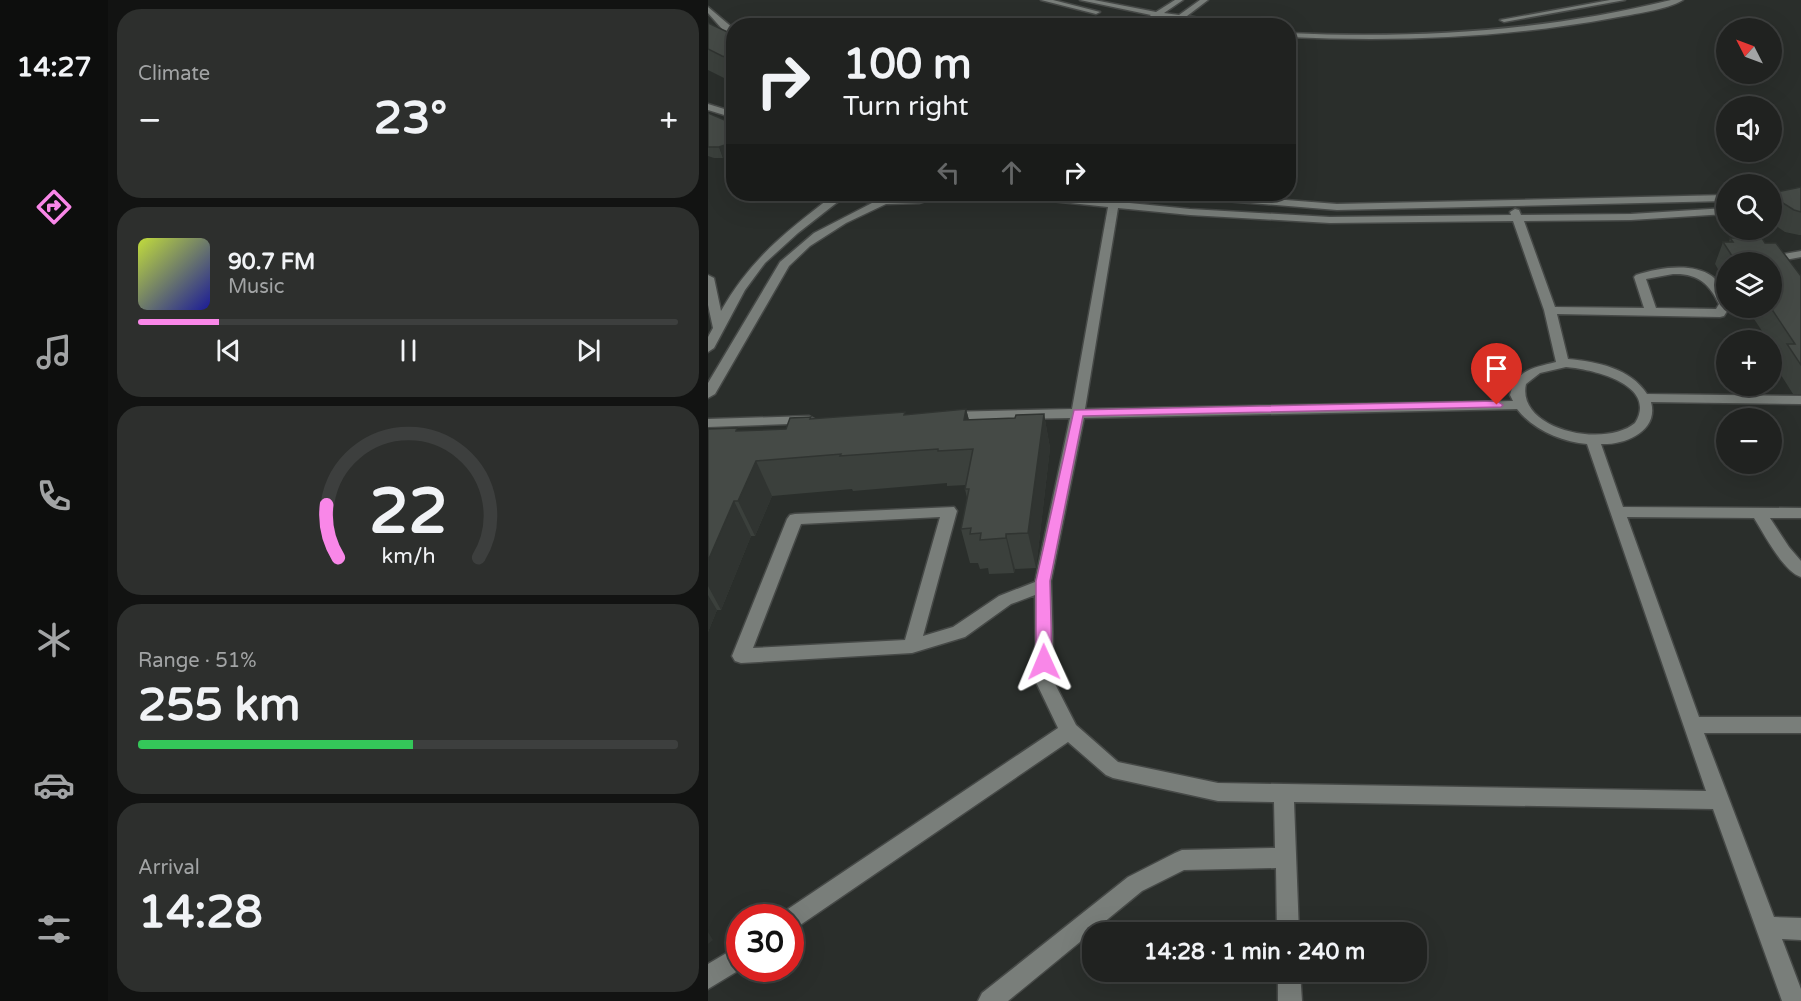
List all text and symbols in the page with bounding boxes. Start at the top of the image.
north arrow [1716,18,1782,84]
map controls [1716,18,1782,474]
text: 100 m [843,39,972,90]
icon: right [744,42,822,120]
text: 14:27 [17,51,91,84]
text: Climate [138,62,210,86]
text: Turn right [843,90,969,123]
text: 23° [374,92,447,146]
button: sound [1716,96,1782,162]
text: − [138,101,162,140]
text: + [659,101,678,140]
icon: left [932,156,965,189]
icon: ahead [995,156,1028,189]
icon: right [1058,156,1091,189]
button: search [1716,174,1782,240]
icon: directions [33,186,75,228]
text: 90.7 FM [228,249,315,275]
button: layers [1716,252,1782,318]
text: Music [228,275,284,299]
button: + [1716,330,1782,396]
icon: music [33,331,75,373]
icon: previous [212,334,245,367]
icon: pause [392,334,425,367]
icon: next [572,334,605,367]
pin [1471,343,1522,405]
icon: arrive [1480,352,1513,385]
button: − [1716,408,1782,474]
icon: phone [33,475,75,517]
text: 22 [369,475,447,550]
text: km/h [381,543,435,569]
icon: climate [33,619,75,661]
position arrow [1012,630,1076,694]
text: Range · 51% [138,649,257,673]
text: 255 km [138,679,300,733]
icon: car [33,764,75,806]
text: Arrival [138,856,200,880]
text: 14:28 [138,886,263,940]
speed limit sign: 30 [726,904,804,982]
icon: filters [33,908,75,950]
text: 14:28 · 1 min · 240 m [1144,939,1365,965]

